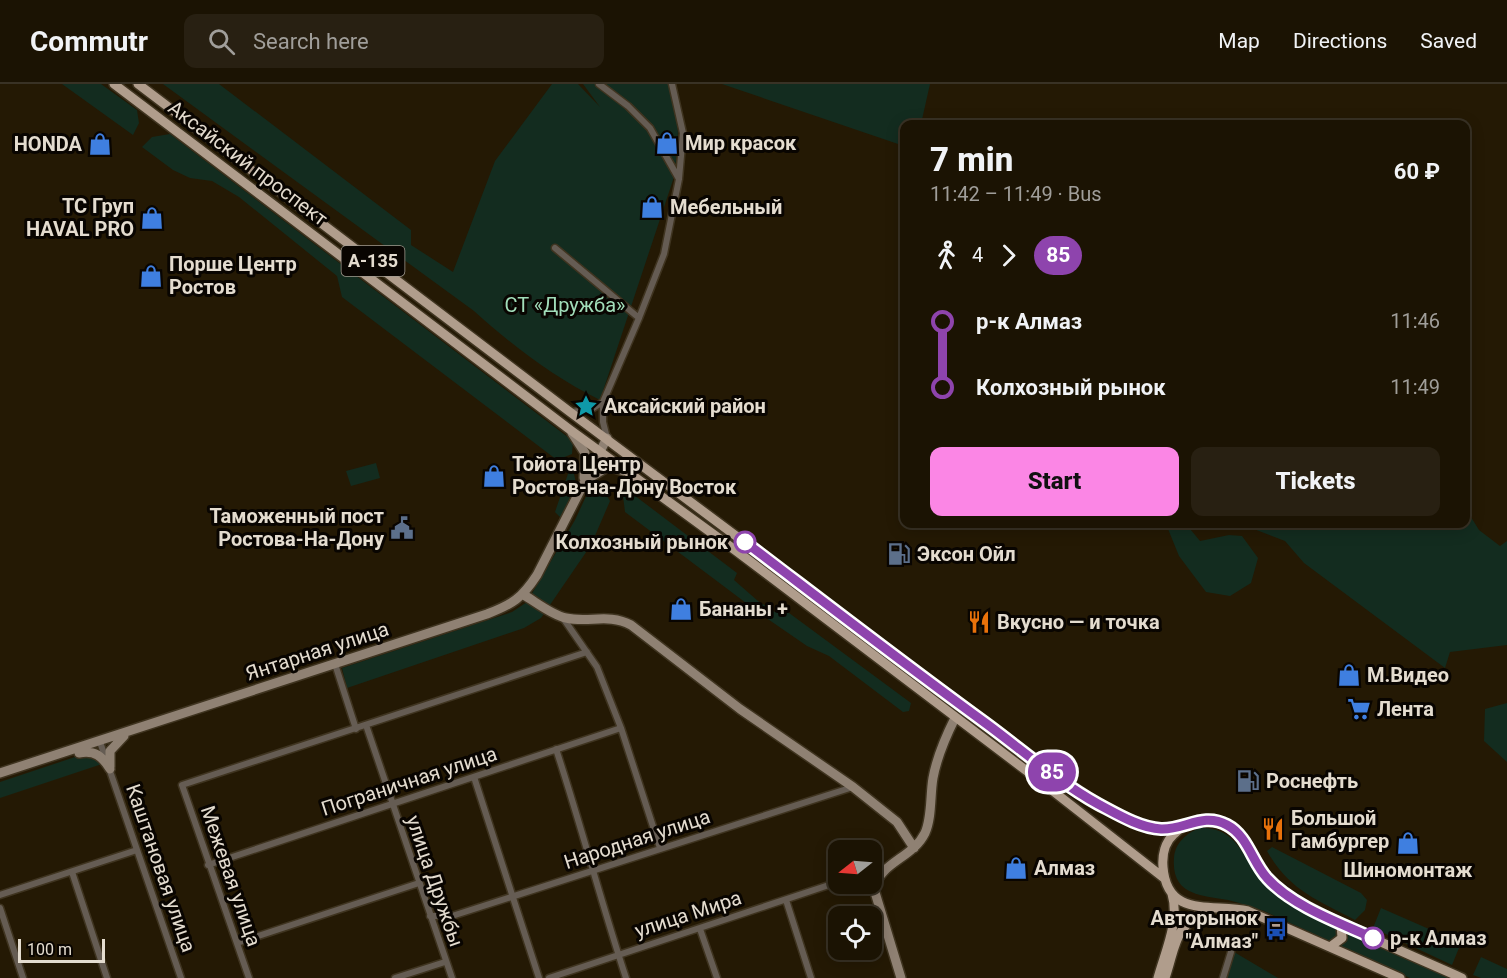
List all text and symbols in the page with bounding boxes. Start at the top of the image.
search box [184,14,604,68]
text: Commutr [30,25,148,58]
icon: search [205,25,238,58]
text: Search here [253,29,369,54]
text: Map [1218,29,1260,53]
text: Directions [1293,29,1387,53]
text: Saved [1420,29,1477,53]
street label: Аксайский проспект [164,95,333,231]
shop icon: Мир красок [654,130,680,156]
shop icon: HONDA [87,131,113,157]
place label: Мир красок [685,131,797,155]
place label: HONDA [14,132,83,156]
text: 7 min [930,140,1013,179]
text: 60 ₽ [1394,159,1440,184]
text: 11:42 – 11:49 · Bus [930,182,1102,206]
place label: ТС Груп HAVAL PRO [26,194,134,241]
shop icon: Мебельный [639,194,665,220]
place label: Мебельный [670,195,782,219]
shop icon: ТС Груп HAVAL PRO [139,205,165,231]
icon: walk [930,239,963,272]
icon: forward [992,239,1025,272]
text: 4 [972,243,983,267]
text: 85 [1046,243,1070,267]
road number: А-135 [342,246,404,276]
place label: Порше Центр Ростов [169,252,297,299]
shop icon: Порше Центр Ростов [138,263,164,289]
park label: СТ «Дружба» [505,293,625,317]
text: р-к Алмаз [976,309,1082,334]
text: 11:46 [1390,309,1440,333]
text: Колхозный рынок [976,375,1166,400]
text: 11:49 [1390,375,1440,399]
place icon: Аксайский район [573,393,599,419]
place label: Аксайский район [604,394,766,418]
button: Start [930,447,1179,516]
button: Tickets [1191,447,1440,516]
place label: Тойота Центр Ростов-на-Дону Восток [512,452,737,499]
shop icon: Тойота Центр Ростов-на-Дону Восток [481,463,507,489]
place label: Таможенный пост Ростова-На-Дону [210,504,385,551]
public building icon: Таможенный пост Ростова-На-Дону [389,515,415,541]
place label: Колхозный рынок [556,530,729,554]
marker: Колхозный рынок [734,531,756,553]
fuel station icon: Эксон Ойл [886,541,912,567]
place label: Эксон Ойл [917,542,1016,566]
shop icon: Бананы + [668,596,694,622]
place label: Бананы + [699,597,788,621]
restaurant icon: Вкусно — и точка [966,609,992,635]
place label: Вкусно — и точка [997,610,1160,634]
street label: Янтарная улица [242,617,392,685]
shop icon: М.Видео [1336,662,1362,688]
place label: М.Видео [1367,663,1449,687]
supermarket icon: Лента [1346,696,1372,722]
place label: Лента [1377,697,1434,721]
street label: Пограничная улица [318,741,500,821]
line badge: 85 [1025,752,1079,792]
text: 85 [1040,760,1064,784]
fuel station icon: Роснефть [1235,768,1261,794]
place label: Роснефть [1266,769,1358,793]
street label: Каштановая улица [121,781,201,955]
street label: Межевая улица [196,803,266,949]
street label: Народная улица [561,804,713,874]
place label: Большой Гамбургер [1291,806,1389,853]
street label: улица Дружбы [401,812,469,950]
restaurant icon: Большой Гамбургер [1260,816,1286,842]
shop icon: Шиномонтаж [1395,830,1421,856]
north arrow [828,840,882,894]
map controls [828,840,882,960]
shop icon: Алмаз [1003,855,1029,881]
place label: Алмаз [1034,856,1095,880]
place label: Шиномонтаж [1344,858,1472,882]
street label: улица Мира [632,885,744,943]
button: locate [828,906,882,960]
place label: Авторынок "Алмаз" [1151,906,1259,953]
bus stop icon: Авторынок "Алмаз" [1263,916,1289,942]
place label: р-к Алмаз [1390,926,1486,950]
marker: р-к Алмаз [1362,927,1384,949]
scale bar [18,936,105,964]
text: 100 m [27,940,72,959]

